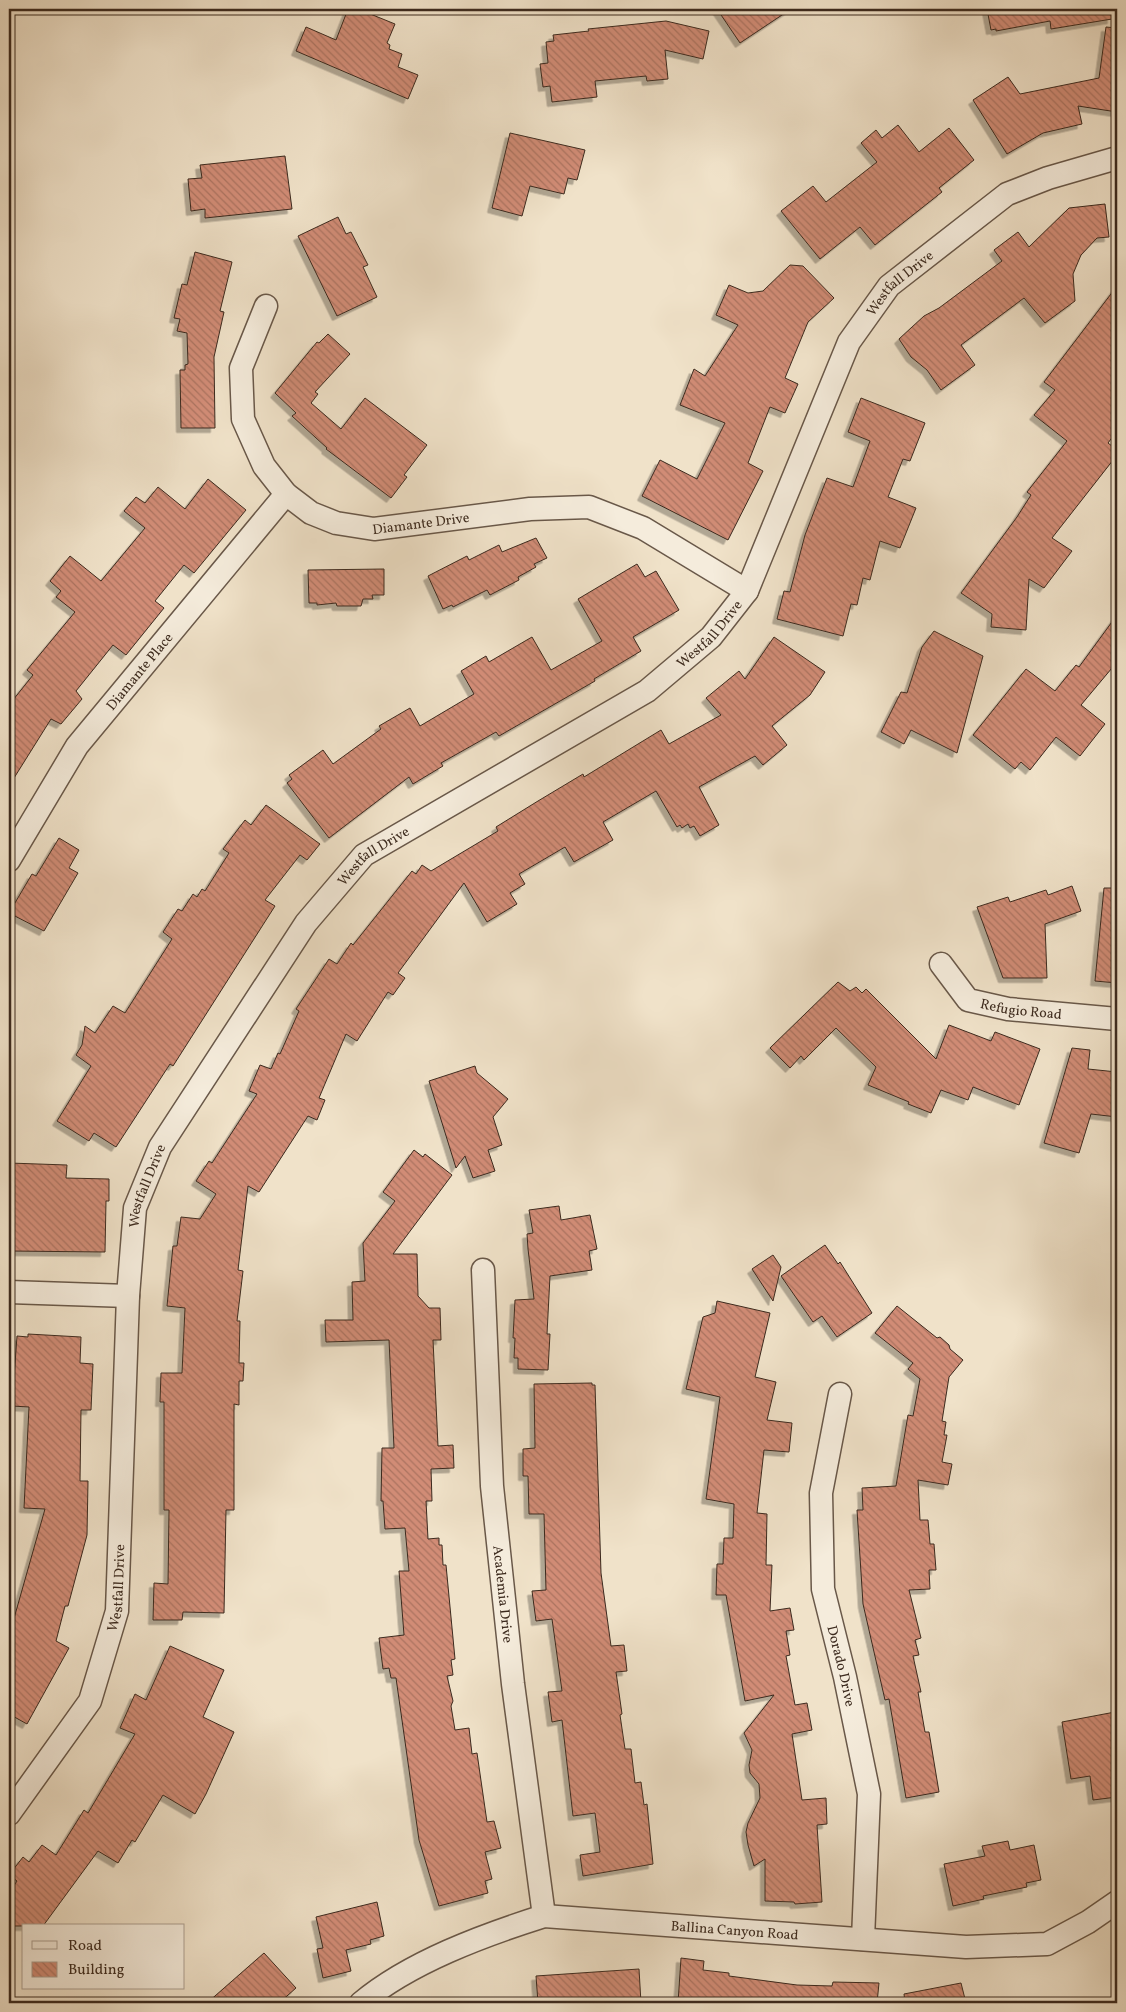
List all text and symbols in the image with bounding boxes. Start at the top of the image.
street label: Westfall Drive [863,247,938,320]
street label: Diamante Drive [371,509,471,540]
street label: Westfall Drive [673,596,748,673]
street label: Diamante Place [102,629,178,715]
street label: Westfall Drive [334,822,414,890]
street label: Refugio Road [978,995,1063,1025]
street label: Westfall Drive [125,1141,171,1228]
street label: Westfall Drive [103,1544,130,1634]
street label: Academia Drive [487,1545,517,1644]
street label: Dorado Drive [821,1624,859,1709]
street label: Ballina Canyon Road [670,1917,799,1946]
legend [22,1924,185,1990]
text: Road [68,1936,102,1957]
text: Building [68,1960,125,1981]

